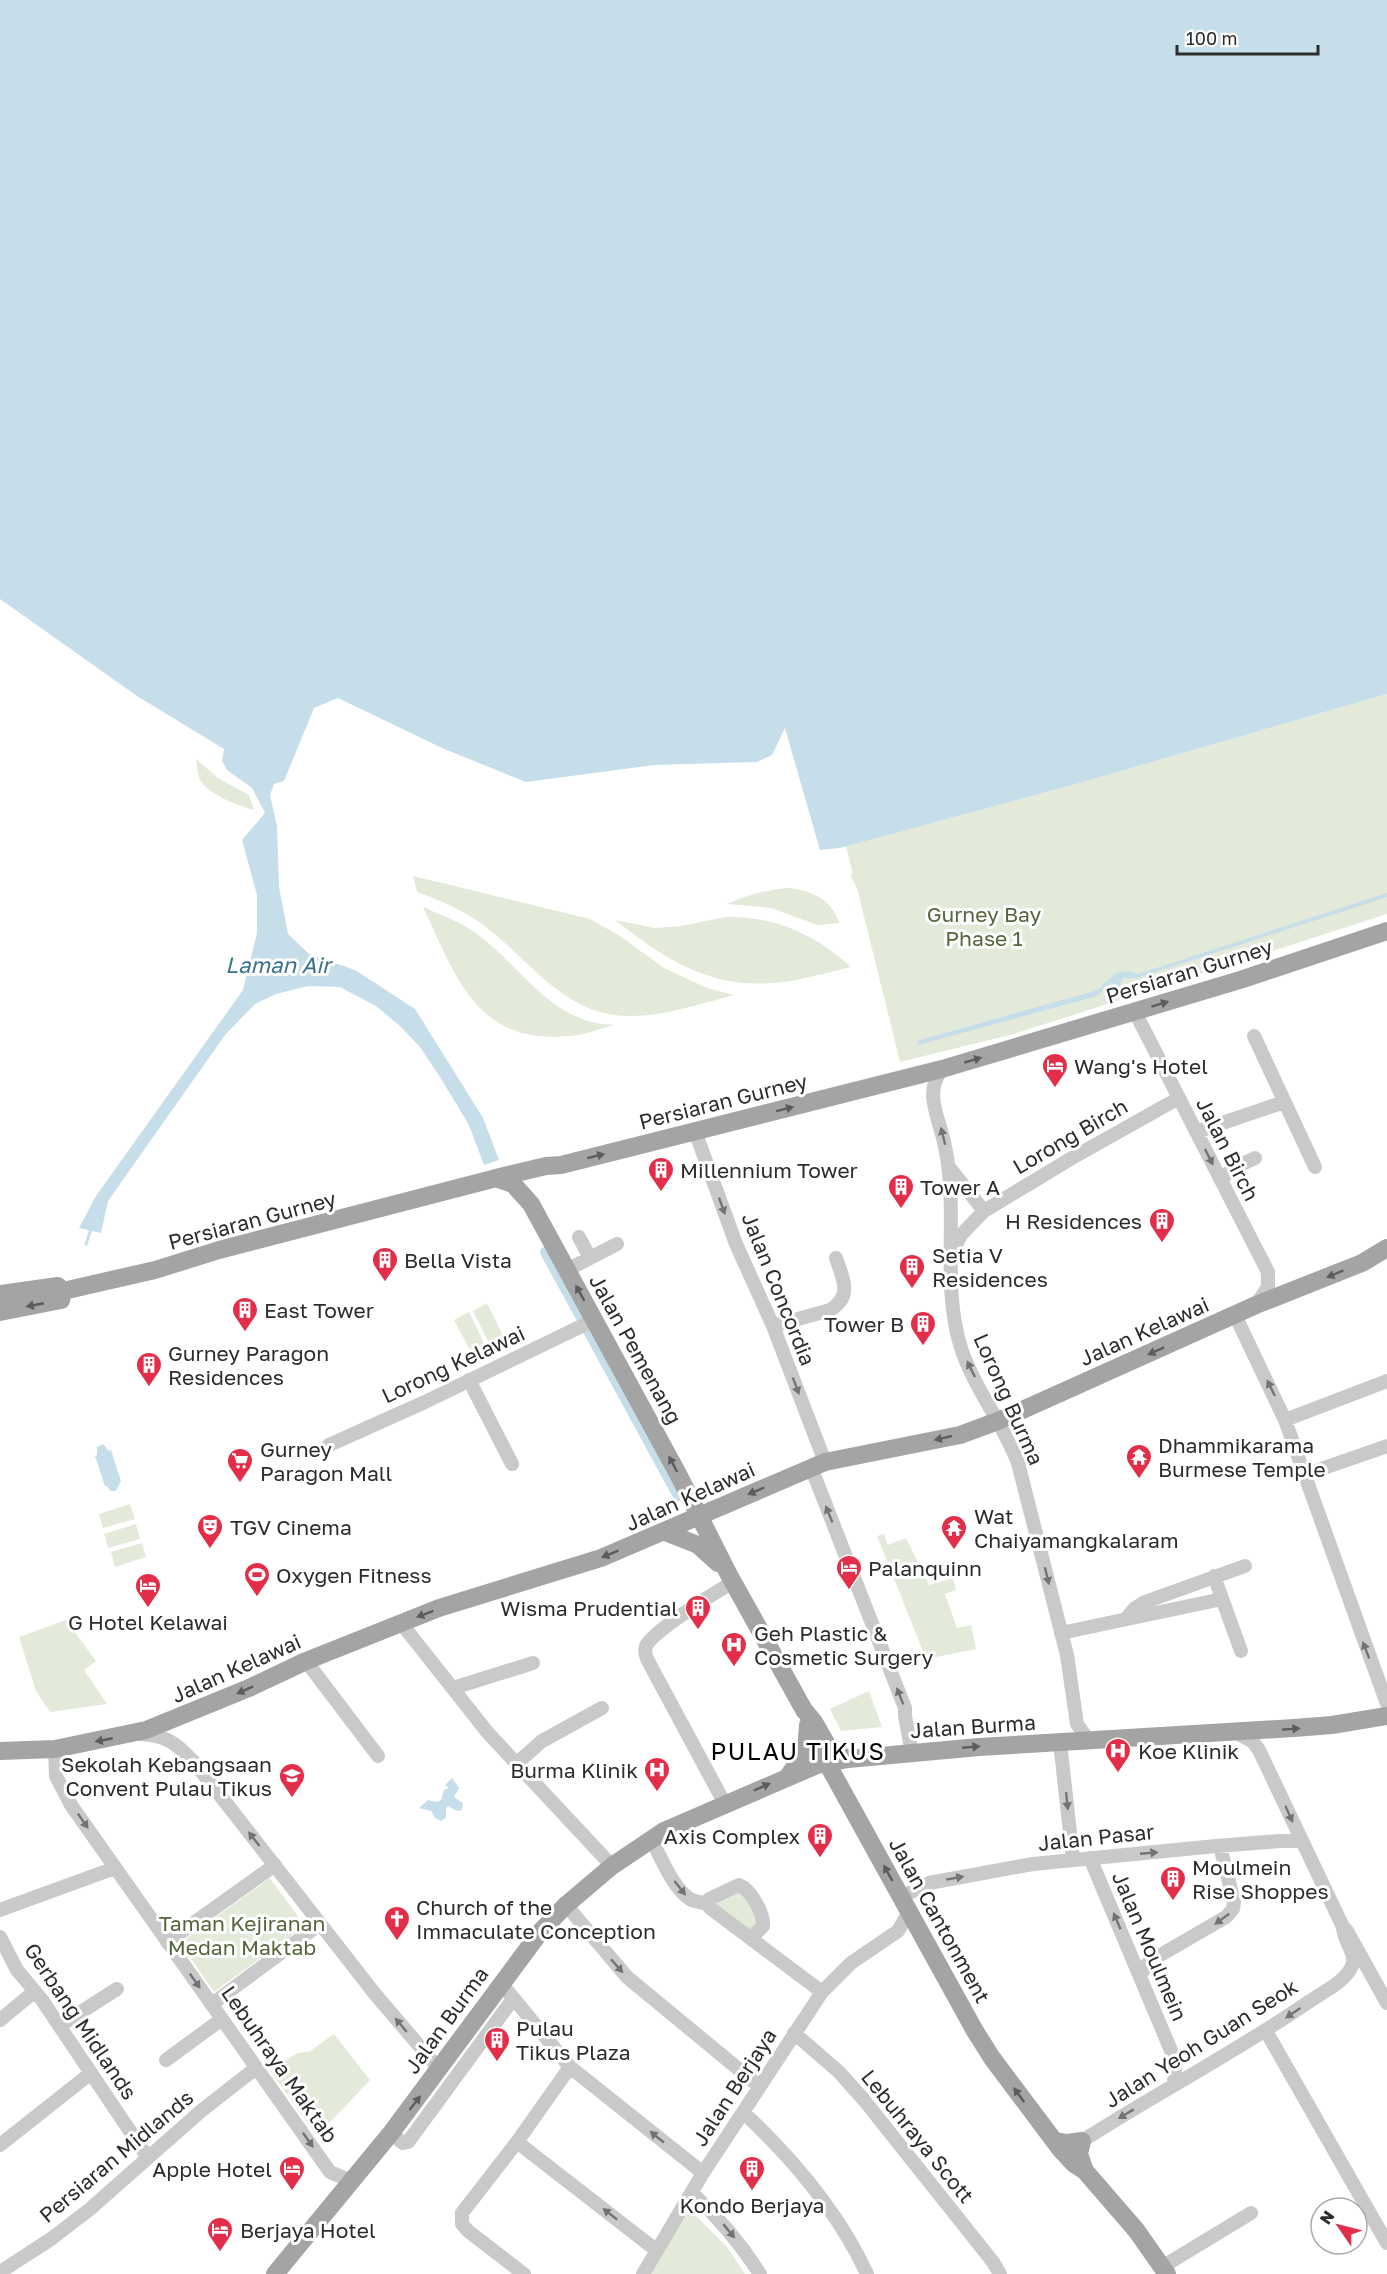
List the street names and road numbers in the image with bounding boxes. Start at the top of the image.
street label: Persiaran Gurney [1103,933,1276,1009]
street label: Persiaran Gurney [636,1067,810,1135]
street label: Lorong Birch [1008,1093,1132,1179]
street label: Jalan Birch [1191,1093,1265,1205]
street label: Persiaran Gurney [165,1185,339,1255]
street label: Jalan Concordia [737,1209,821,1369]
street label: Jalan Pemenang [584,1270,688,1428]
street label: Jalan Kelawai [1075,1291,1213,1371]
street label: Lorong Kelawai [377,1320,529,1408]
street label: Lorong Burma [968,1329,1050,1469]
street label: Jalan Kelawai [621,1456,759,1536]
street label: Jalan Kelawai [167,1628,305,1708]
street label: Jalan Burma [909,1709,1037,1743]
street label: Jalan Pasar [1037,1818,1155,1856]
street label: Jalan Cantonment [884,1833,996,2007]
street label: Jalan Moulmein [1107,1867,1193,2025]
street label: Gerbang Midlands [19,1938,143,2104]
street label: Jalan Burma [399,1962,493,2078]
street label: Jalan Yeoh Guan Seok [1100,1973,1302,2113]
street label: Lebuhraya Maktab [216,1981,344,2147]
street label: Jalan Berjaya [686,2023,782,2151]
street label: Lebuhraya Scott [856,2064,980,2208]
street label: Persiaran Midlands [34,2084,198,2228]

